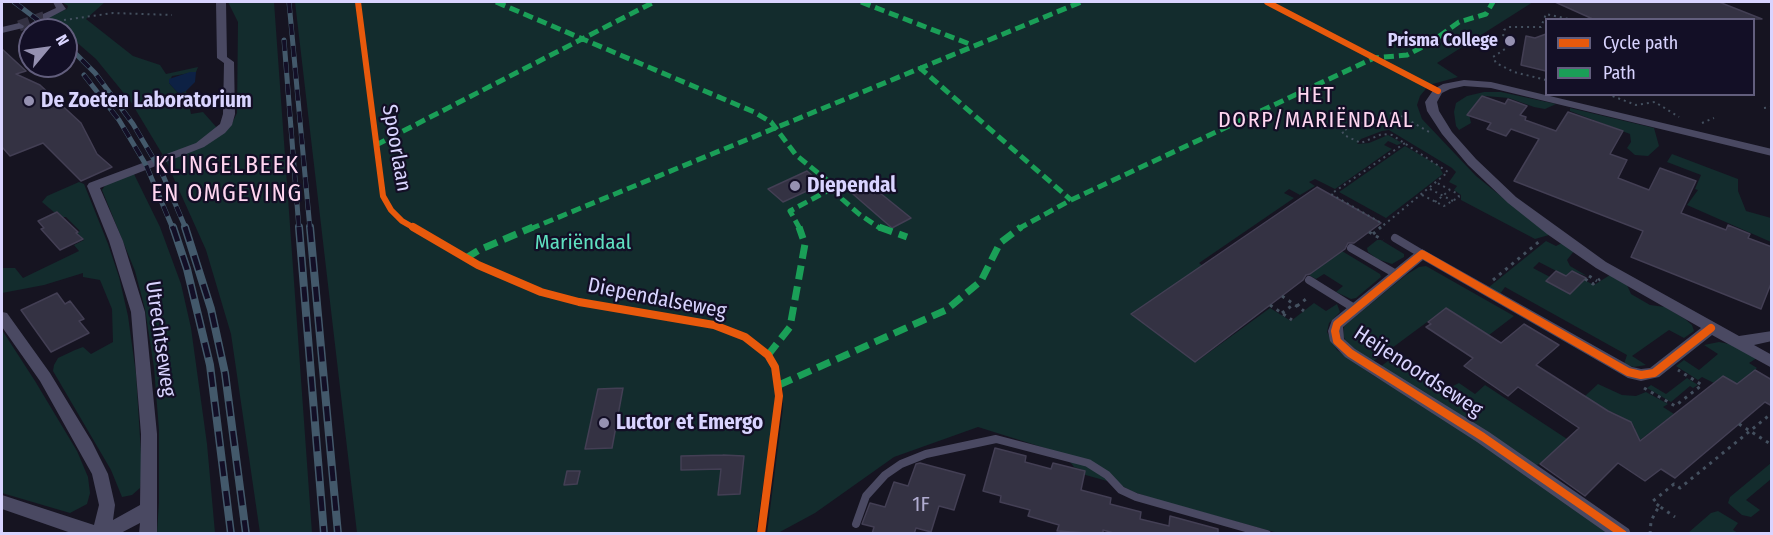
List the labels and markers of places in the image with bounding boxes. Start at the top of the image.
place label: Prisma College [1388,30,1498,52]
marker: Prisma College [1503,34,1517,48]
place label: De Zoeten Laboratorium [41,88,252,114]
marker: De Zoeten Laboratorium [22,94,36,108]
place label: Diependal [807,173,896,199]
marker: Diependal [788,179,802,193]
place label: Luctor et Emergo [616,410,763,436]
marker: Luctor et Emergo [597,416,611,430]

